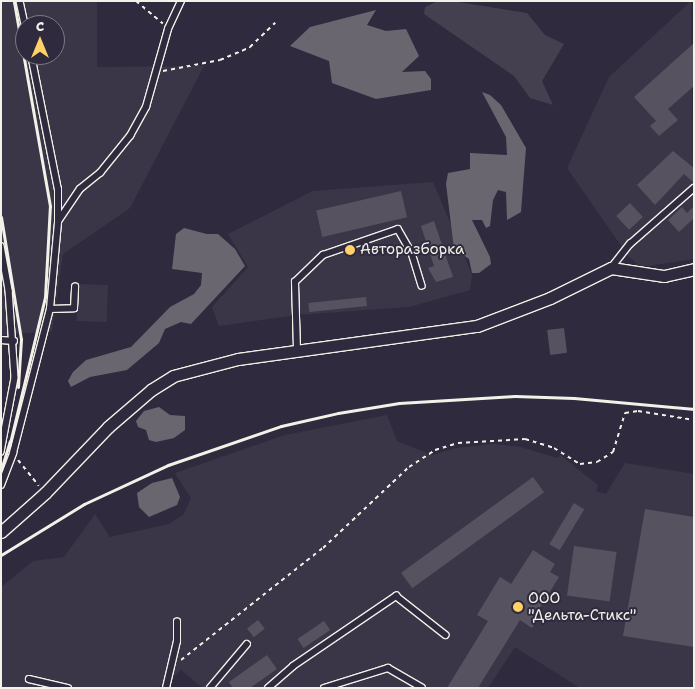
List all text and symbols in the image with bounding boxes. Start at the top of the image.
north arrow [15,15,65,65]
text: С [36,17,44,35]
place label: Авторазборка [360,241,464,259]
marker: Авторазборка [344,244,356,256]
place label: ООО "Дельта-Стикс" [528,589,636,624]
marker: ООО "Дельта-Стикс" [512,601,524,613]

